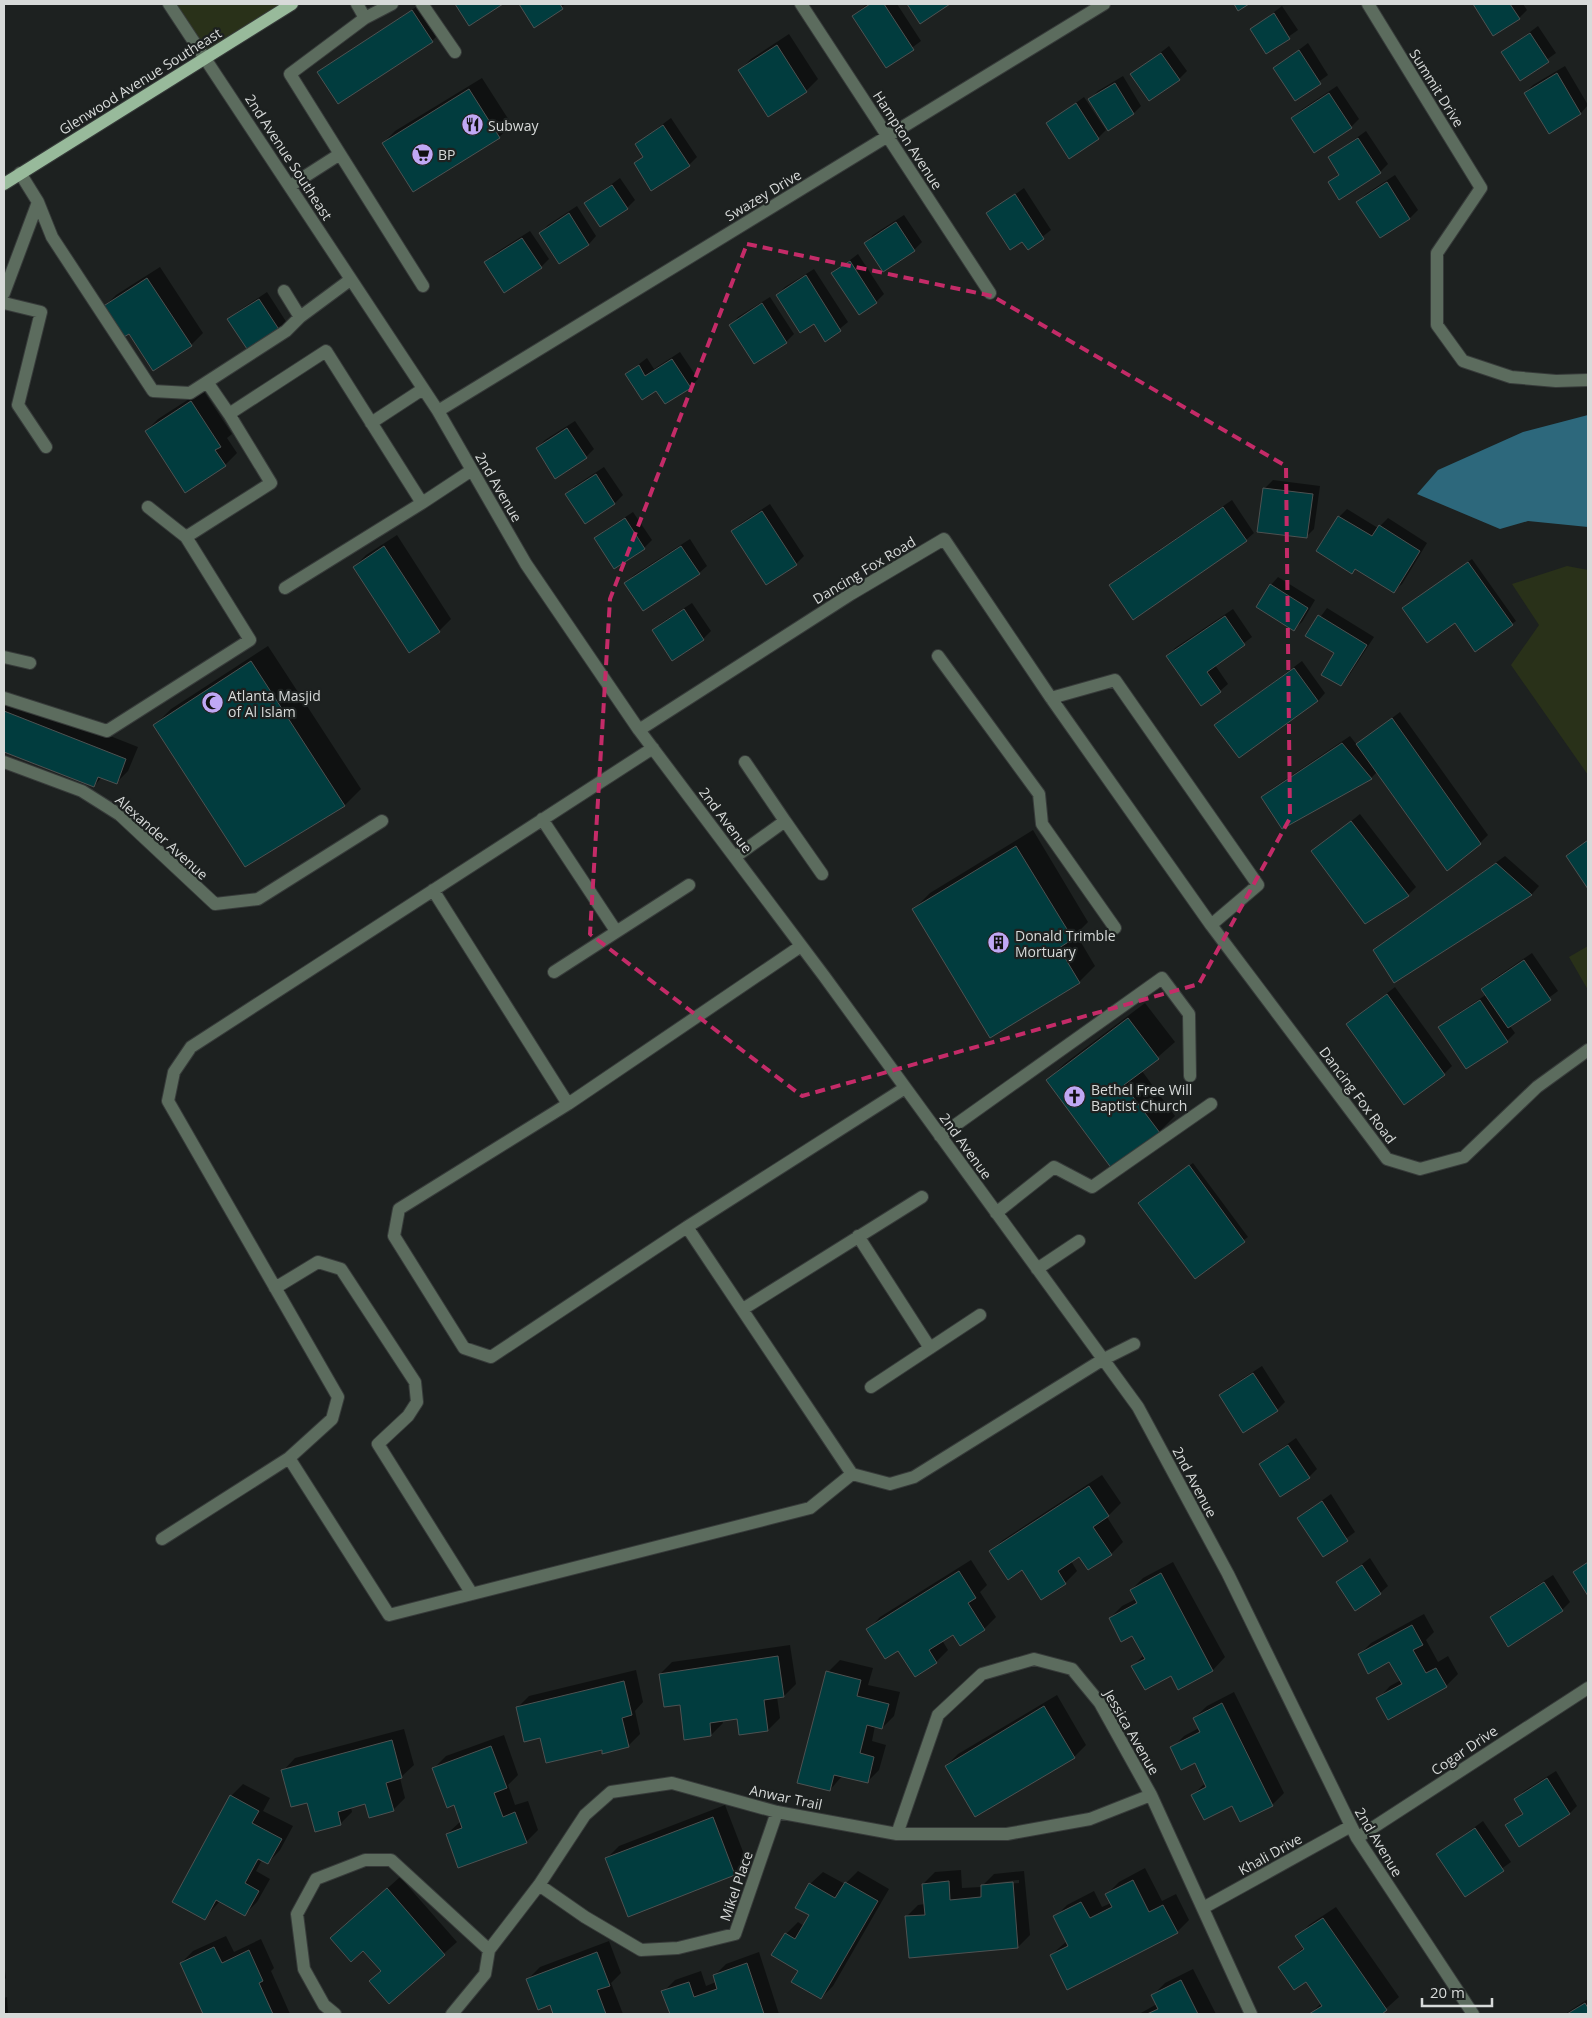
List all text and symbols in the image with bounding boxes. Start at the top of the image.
street label: Glenwood Avenue Southeast [55,23,225,139]
street label: Summit Drive [1405,45,1469,131]
street label: Hampton Avenue [869,87,947,193]
street label: 2nd Avenue Southeast [241,90,337,224]
restaurant icon: Subway [460,113,484,137]
place label: Subway [488,116,539,135]
supermarket icon: BP [410,142,434,166]
place label: BP [438,145,455,164]
street label: Swazey Drive [721,165,805,225]
street label: 2nd Avenue [471,449,527,525]
street label: Dancing Fox Road [809,532,919,608]
place label: Atlanta Masjid of Al Islam [228,686,321,721]
mosque icon: Atlanta Masjid of Al Islam [200,691,224,715]
street label: 2nd Avenue [695,783,757,857]
street label: Alexander Avenue [112,790,212,884]
place label: Donald Trimble Mortuary [1015,926,1116,961]
building icon: Donald Trimble Mortuary [987,931,1011,955]
street label: Dancing Fox Road [1315,1043,1401,1147]
place label: Bethel Free Will Baptist Church [1091,1080,1192,1115]
church icon: Bethel Free Will Baptist Church [1063,1085,1087,1109]
street label: 2nd Avenue [936,1109,997,1183]
street label: 2nd Avenue [1168,1443,1222,1521]
street label: Jessica Avenue [1099,1684,1164,1778]
street label: Cogar Drive [1427,1721,1501,1779]
street label: Anwar Trail [748,1780,824,1814]
street label: 2nd Avenue [1351,1804,1407,1880]
street label: Khali Drive [1235,1829,1305,1879]
street label: Mikel Place [715,1848,757,1924]
scale bar [1422,1976,1492,2008]
text: 20 m [1430,1982,1465,2002]

